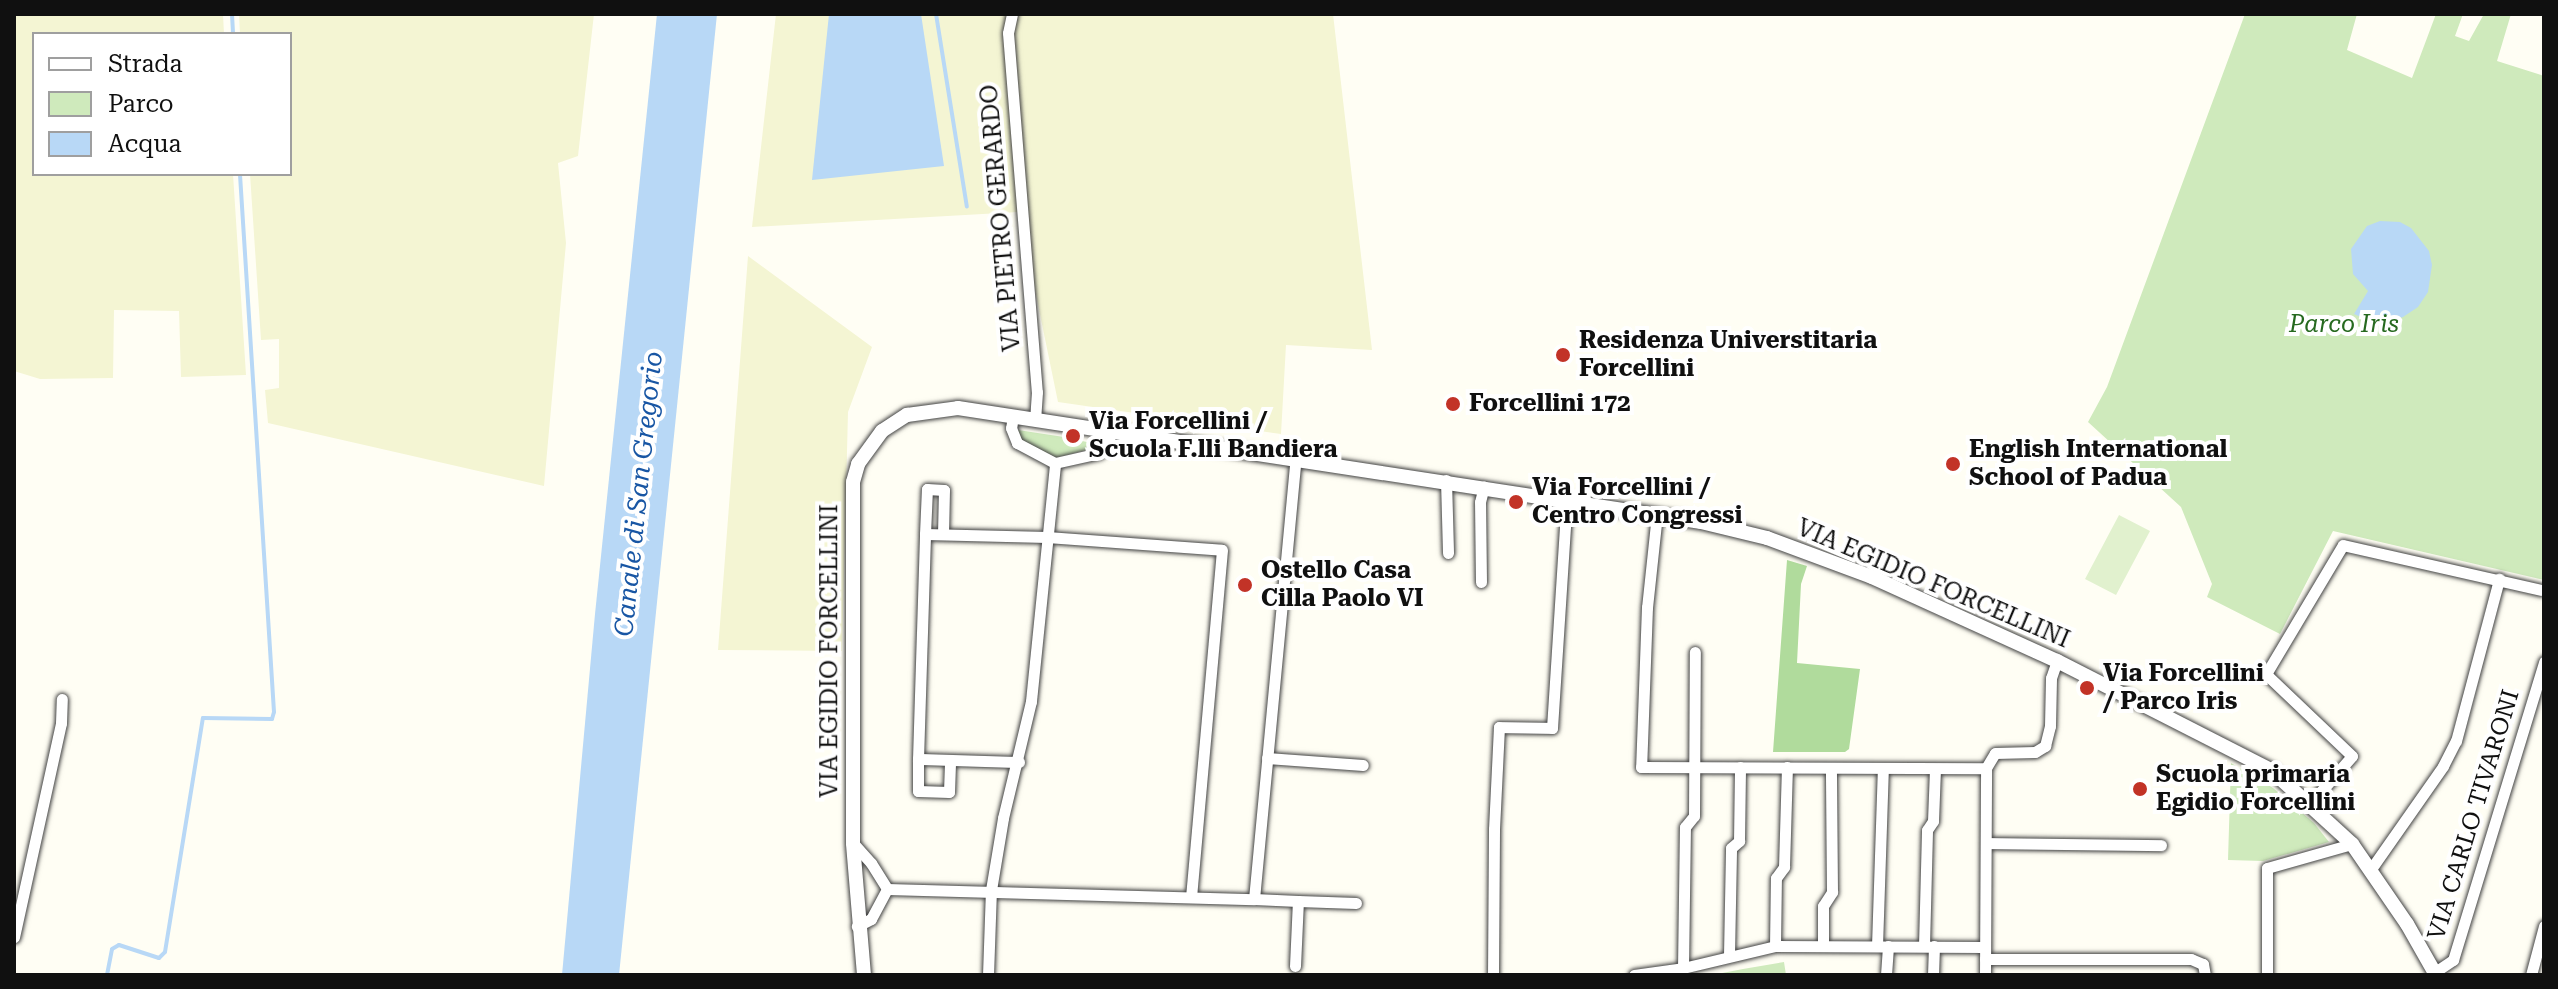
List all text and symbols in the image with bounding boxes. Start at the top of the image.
legend [32,32,292,176]
text: Strada [108,50,183,78]
street label: VIA PIETRO GERARDO [975,83,1027,353]
text: Parco [108,90,174,118]
text: Acqua [108,130,181,158]
park label: Parco Iris [2289,311,2399,339]
place label: Residenza Universtitaria Forcellini [1579,327,1877,383]
marker: Residenza Universtitaria Forcellini [1554,346,1572,364]
water label: Canale di San Gregorio [609,350,669,638]
place label: Forcellini 172 [1469,390,1631,418]
marker: Forcellini 172 [1444,395,1462,413]
place label: Via Forcellini / Scuola F.lli Bandiera [1089,408,1338,464]
marker: Via Forcellini / Scuola F.lli Bandiera [1064,427,1082,445]
place label: English International School of Padua [1969,436,2227,492]
marker: English International School of Padua [1944,455,1962,473]
place label: Via Forcellini / Centro Congressi [1532,474,1742,530]
marker: Via Forcellini / Centro Congressi [1507,493,1525,511]
street label: VIA EGIDIO FORCELLINI [816,504,844,798]
street label: VIA EGIDIO FORCELLINI [1792,513,2074,655]
place label: Ostello Casa Cilla Paolo VI [1261,557,1424,613]
marker: Ostello Casa Cilla Paolo VI [1236,576,1254,594]
place label: Via Forcellini / Parco Iris [2103,660,2264,716]
marker: Via Forcellini / Parco Iris [2078,679,2096,697]
street label: VIA CARLO TIVARONI [2422,686,2526,944]
place label: Scuola primaria Egidio Forcellini [2156,761,2355,817]
marker: Scuola primaria Egidio Forcellini [2131,780,2149,798]

